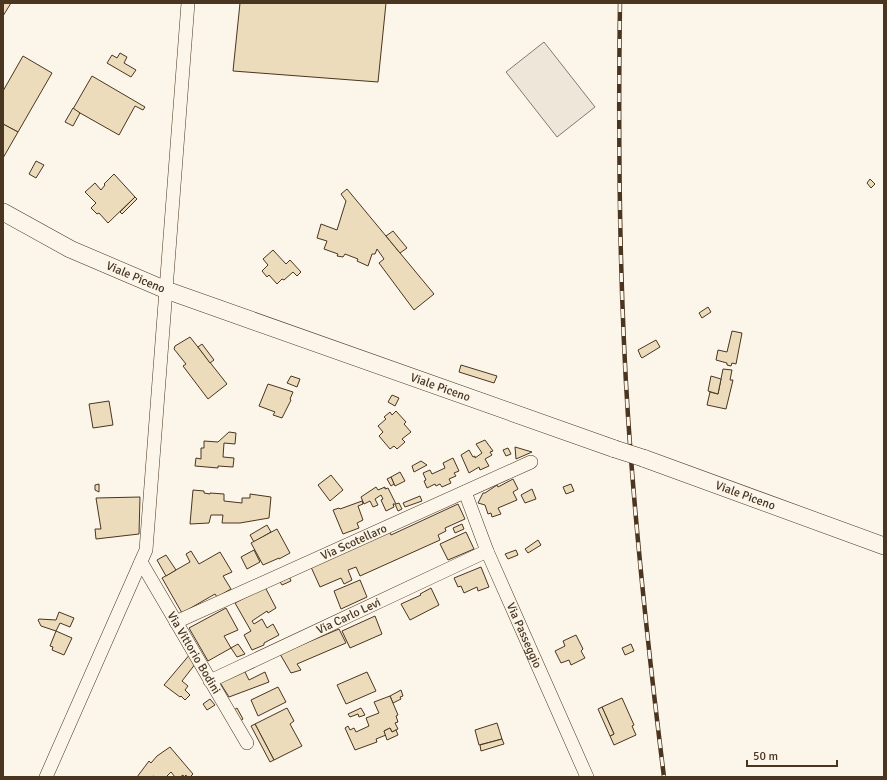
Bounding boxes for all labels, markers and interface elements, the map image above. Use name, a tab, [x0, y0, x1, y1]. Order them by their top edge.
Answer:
street label: Viale Piceno	[104, 258, 167, 297]
street label: Viale Piceno	[408, 370, 472, 405]
street label: Viale Piceno	[713, 478, 777, 514]
street label: Via Scotellaro	[319, 521, 389, 564]
street label: Via Carlo Levi	[314, 595, 383, 638]
street label: Via Passeggio	[503, 600, 545, 671]
street label: Via Vittorio Bodini	[164, 609, 224, 697]
scale bar	[747, 742, 837, 768]
text: 50 m	[753, 749, 778, 764]

